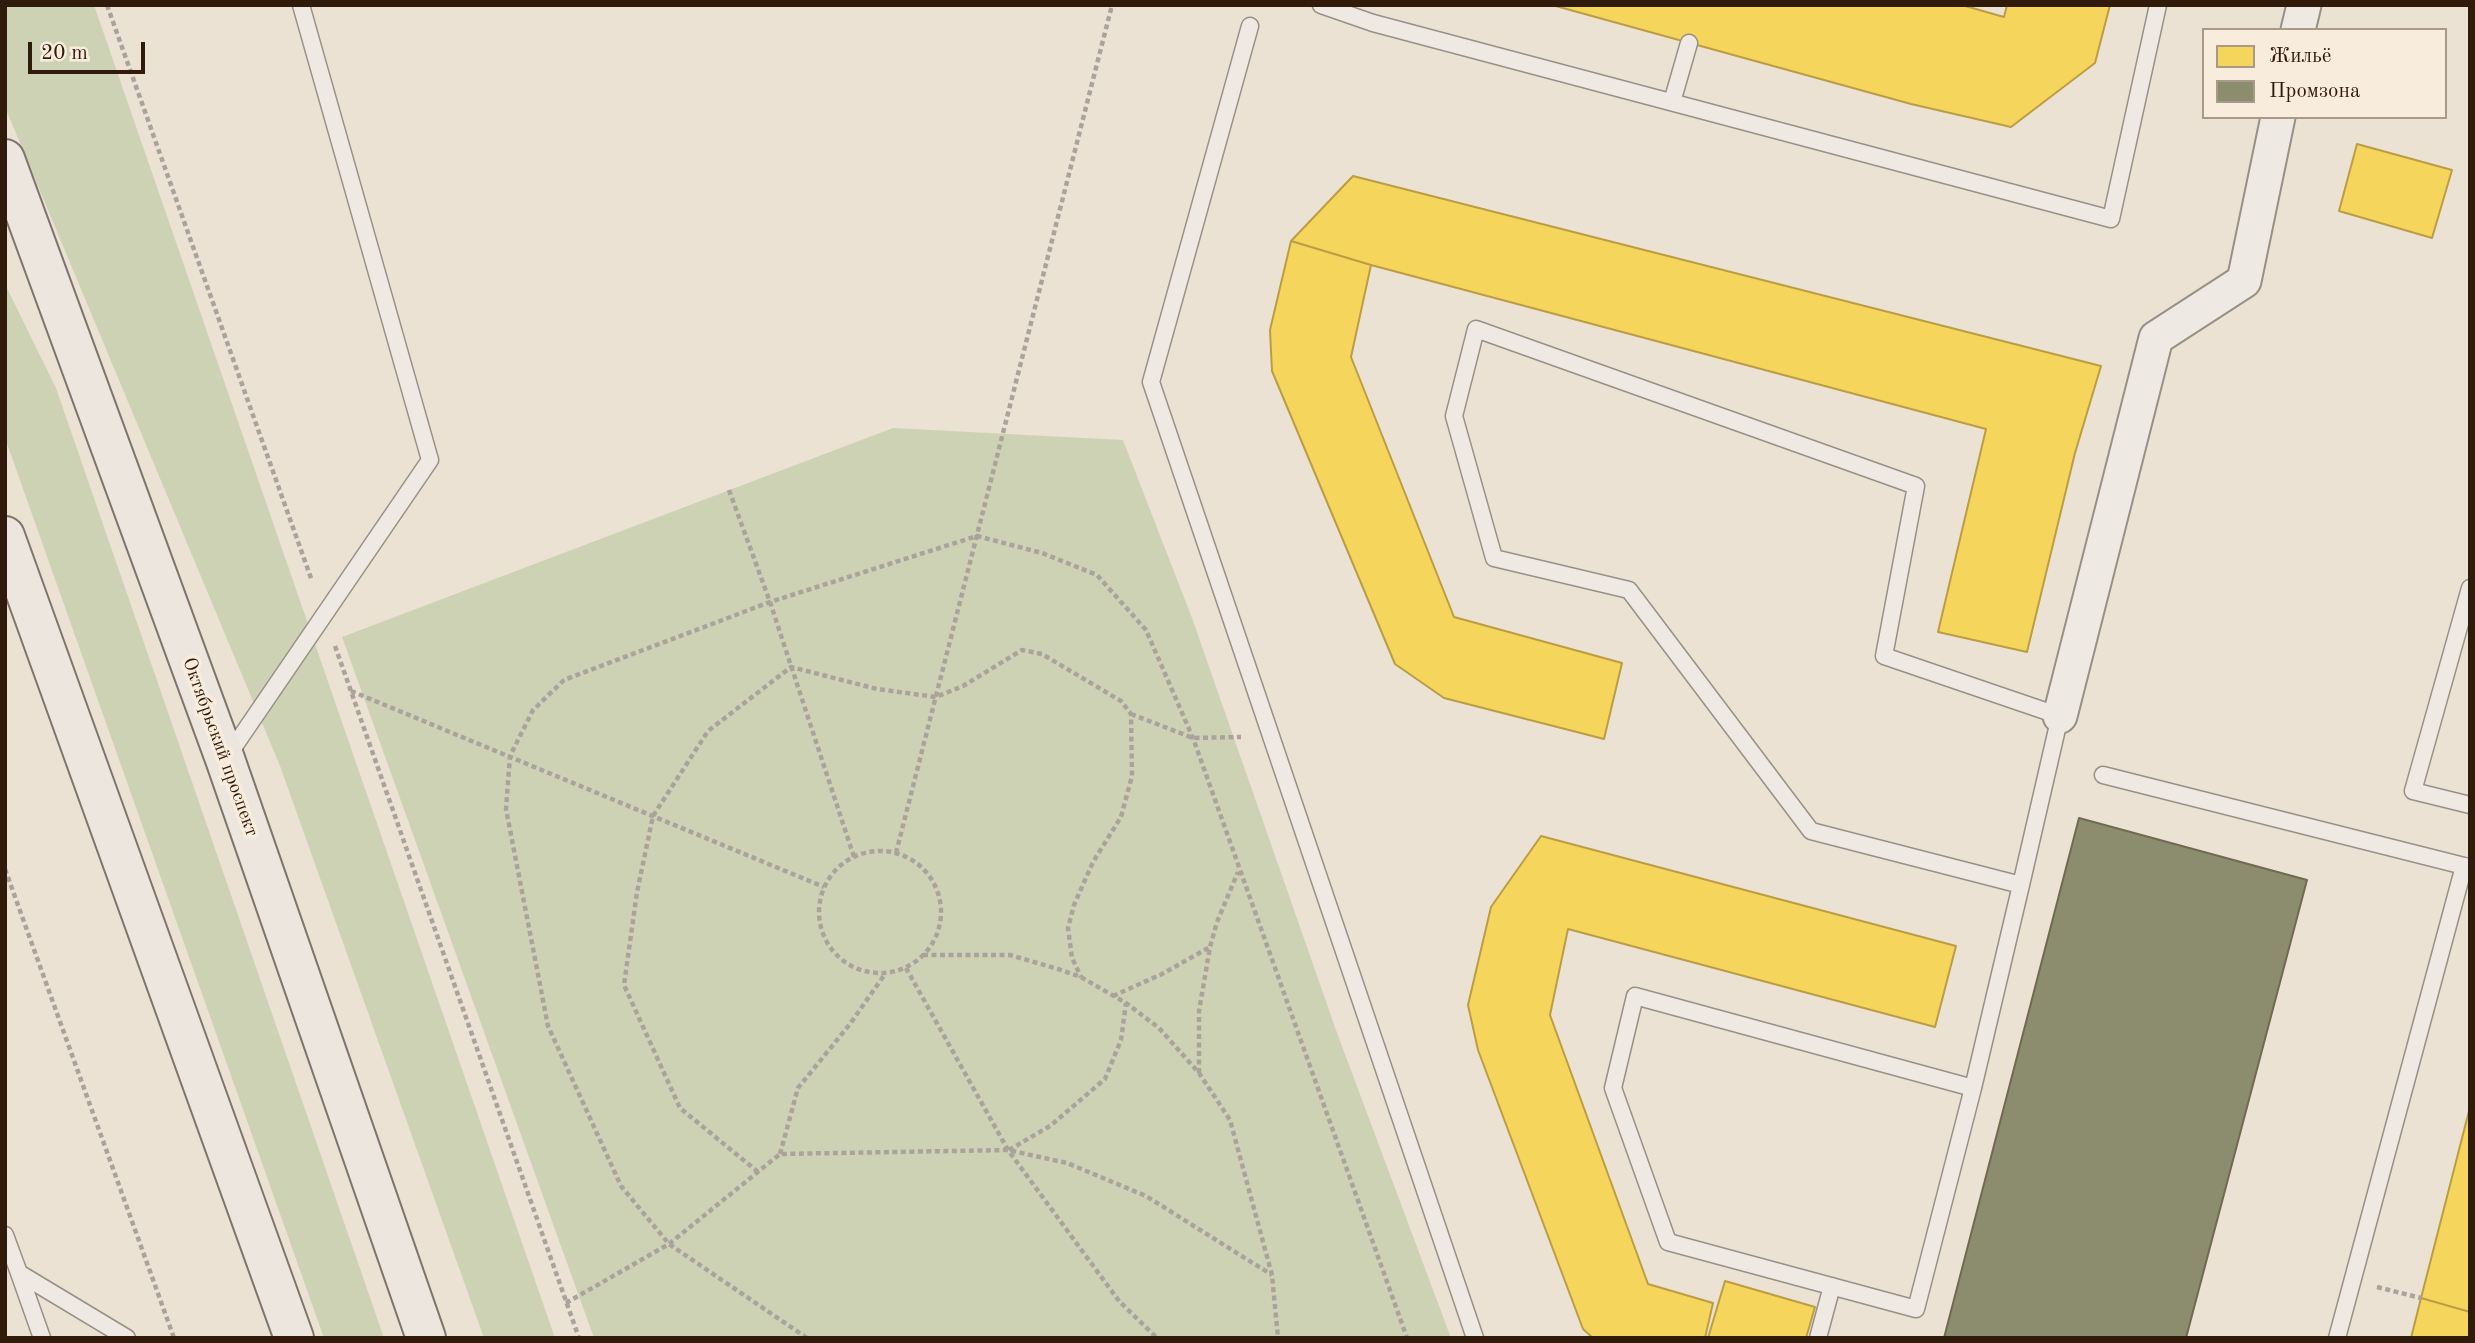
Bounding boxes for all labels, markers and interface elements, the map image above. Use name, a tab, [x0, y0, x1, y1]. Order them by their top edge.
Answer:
scale bar	[32, 28, 149, 72]
legend	[2202, 28, 2447, 119]
text: 20 m	[41, 43, 88, 64]
text: Жильё	[2269, 46, 2332, 67]
text: Промзона	[2269, 81, 2360, 102]
street label: Октябрьский проспект	[177, 654, 263, 840]

